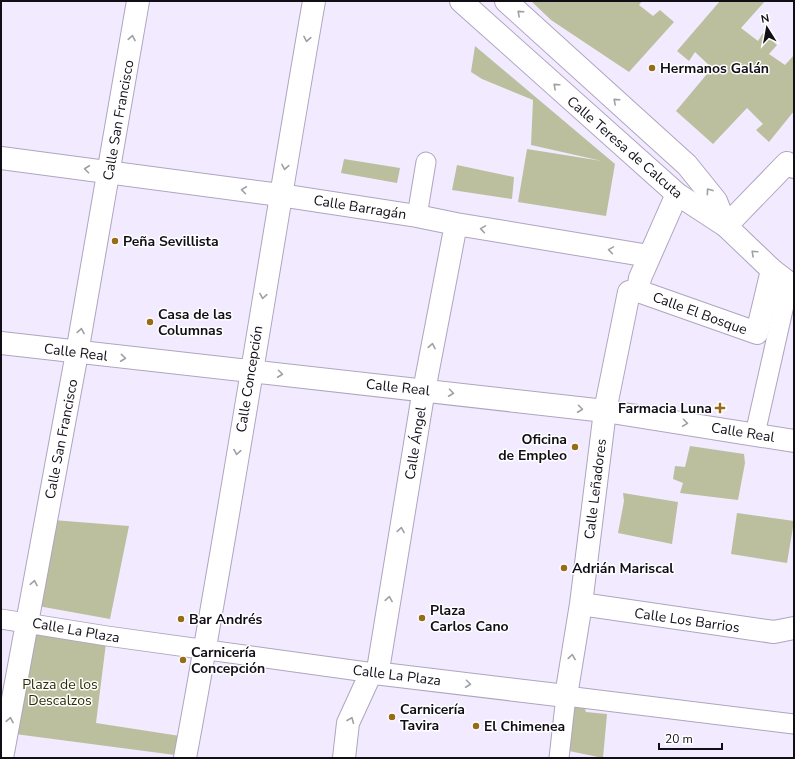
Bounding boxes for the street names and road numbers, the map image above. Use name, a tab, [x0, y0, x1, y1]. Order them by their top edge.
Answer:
street label: Calle San Francisco	[99, 58, 138, 182]
street label: Calle Teresa de Calcuta	[563, 92, 687, 203]
street label: Calle Barragán	[312, 191, 408, 224]
street label: Calle El Bosque	[650, 288, 750, 339]
street label: Calle Concepción	[232, 324, 267, 434]
street label: Calle Real	[43, 339, 110, 366]
street label: Calle Real	[365, 375, 432, 400]
street label: Calle San Francisco	[41, 377, 82, 501]
street label: Calle Ángel	[400, 404, 431, 481]
street label: Calle Real	[710, 418, 777, 447]
street label: Calle Leñadores	[580, 437, 611, 540]
street label: Calle Los Barrios	[633, 604, 741, 637]
street label: Calle La Plaza	[31, 613, 121, 648]
street label: Calle La Plaza	[352, 661, 442, 690]

